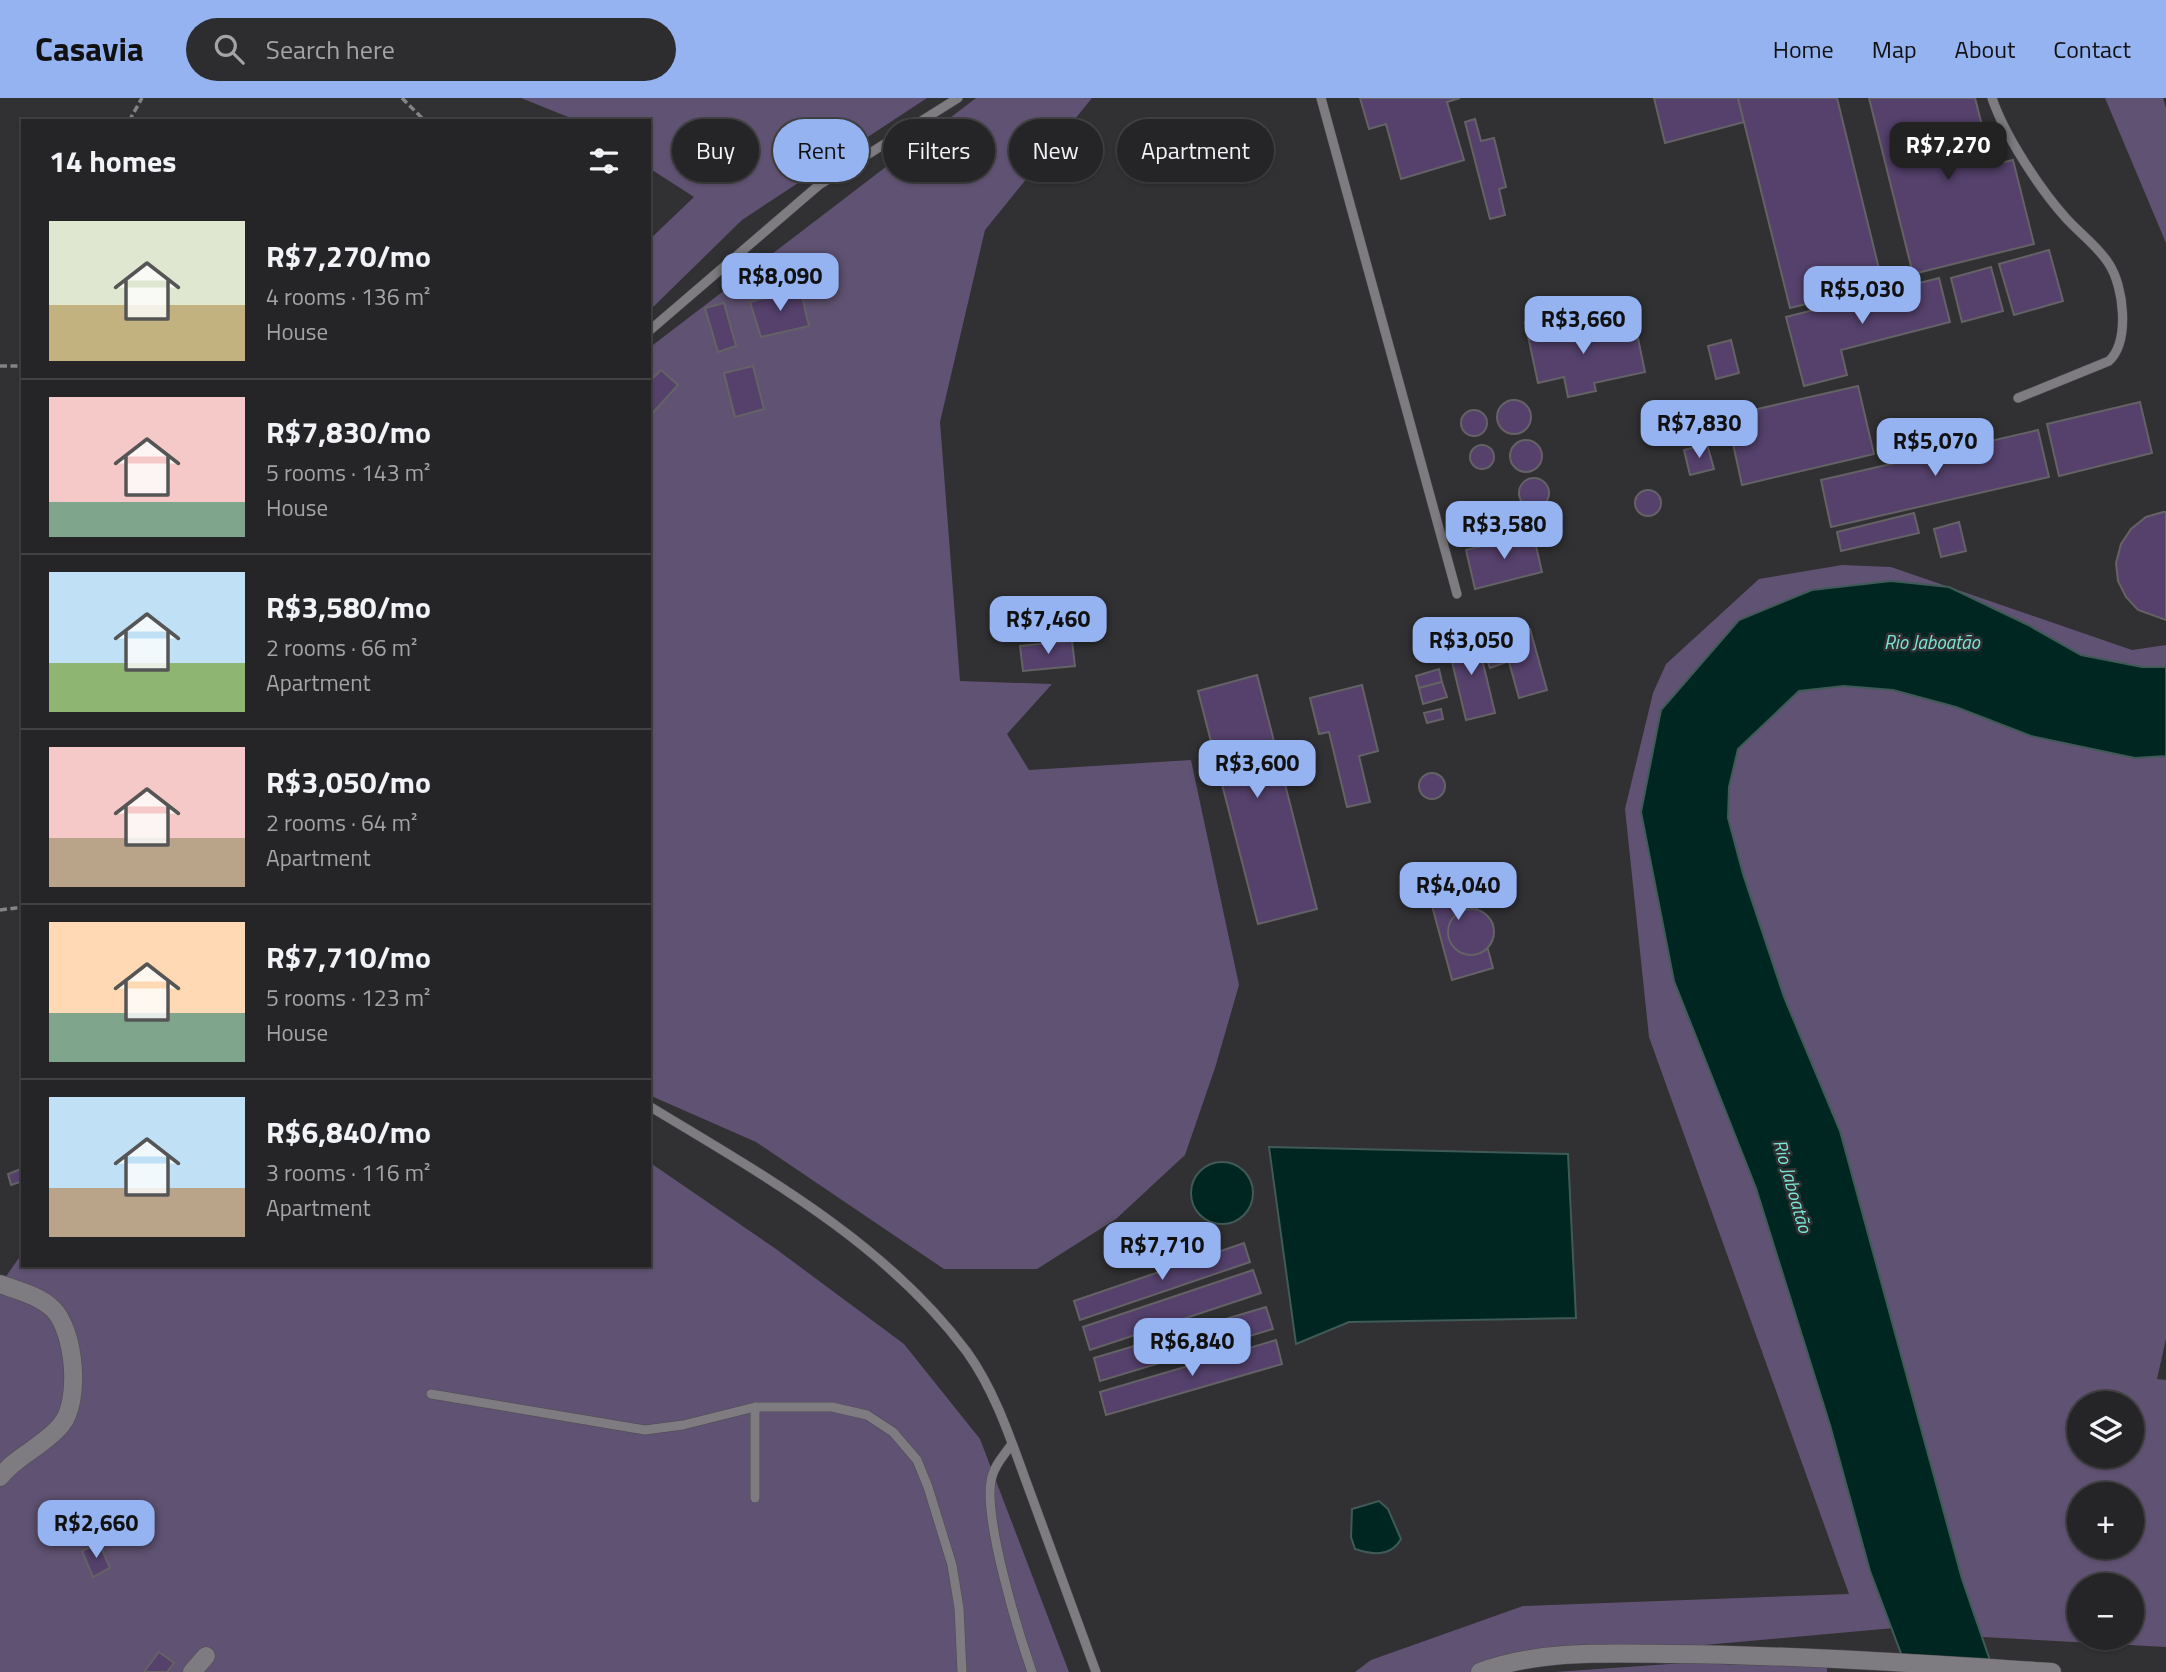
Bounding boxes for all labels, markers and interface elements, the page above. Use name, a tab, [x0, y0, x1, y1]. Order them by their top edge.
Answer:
search box	[186, 18, 676, 81]
text: Casavia	[35, 24, 144, 74]
icon: search	[210, 30, 248, 68]
text: Search here	[266, 30, 395, 69]
text: Home	[1773, 31, 1834, 67]
text: Map	[1872, 31, 1917, 67]
text: About	[1955, 31, 2015, 67]
text: Contact	[2053, 31, 2131, 67]
chip: Buy	[672, 119, 759, 182]
chip: Rent	[773, 119, 869, 182]
chip: Filters	[883, 119, 995, 182]
chip: New	[1009, 119, 1103, 182]
chip: Apartment	[1117, 119, 1274, 182]
pin: R$7,270	[1883, 122, 2013, 182]
text: R$7,270	[1906, 127, 1990, 162]
text: 14 homes	[49, 138, 176, 184]
icon: filters	[585, 142, 623, 180]
text: R$7,270/mo	[266, 233, 431, 279]
icon: home	[105, 249, 189, 333]
pin: R$8,090	[715, 254, 845, 313]
text: R$8,090	[738, 258, 822, 293]
pin: R$5,030	[1797, 266, 1927, 326]
text: R$5,030	[1820, 271, 1904, 306]
text: 4 rooms · 136 m²	[266, 279, 430, 314]
pin: R$3,660	[1518, 296, 1648, 356]
text: R$3,660	[1541, 301, 1625, 336]
text: House	[266, 314, 328, 349]
pin: R$7,830	[1634, 400, 1764, 460]
text: R$7,830	[1657, 405, 1741, 440]
text: R$7,830/mo	[266, 409, 431, 455]
pin: R$5,070	[1870, 418, 2000, 478]
text: R$5,070	[1893, 423, 1977, 458]
icon: home	[105, 425, 189, 509]
text: 5 rooms · 143 m²	[266, 455, 430, 490]
text: House	[266, 490, 328, 525]
pin: R$3,580	[1439, 502, 1569, 561]
text: R$3,580	[1462, 506, 1546, 541]
text: R$3,580/mo	[266, 584, 431, 630]
pin: R$7,460	[983, 596, 1113, 656]
icon: home	[105, 600, 189, 684]
text: R$7,460	[1006, 601, 1090, 636]
pin: R$3,050	[1406, 618, 1536, 677]
text: R$3,050	[1429, 622, 1513, 657]
water label: Rio Jaboatão	[1884, 627, 1981, 656]
text: 2 rooms · 66 m²	[266, 630, 417, 665]
text: Apartment	[266, 665, 371, 700]
pin: R$3,600	[1192, 740, 1322, 800]
text: R$3,600	[1215, 745, 1299, 780]
text: R$3,050/mo	[266, 759, 431, 805]
icon: home	[105, 775, 189, 859]
text: 2 rooms · 64 m²	[266, 805, 417, 840]
text: Apartment	[266, 840, 371, 875]
pin: R$4,040	[1393, 862, 1523, 922]
text: R$4,040	[1416, 867, 1500, 902]
text: R$7,710/mo	[266, 934, 431, 980]
icon: home	[105, 950, 189, 1034]
text: 5 rooms · 123 m²	[266, 980, 430, 1015]
text: House	[266, 1015, 328, 1050]
text: R$6,840/mo	[266, 1109, 431, 1155]
icon: home	[105, 1125, 189, 1209]
water label: Rio Jaboatão	[1766, 1136, 1821, 1237]
text: 3 rooms · 116 m²	[266, 1155, 430, 1190]
text: Apartment	[266, 1190, 371, 1225]
pin: R$7,710	[1097, 1222, 1227, 1282]
text: R$7,710	[1120, 1227, 1204, 1262]
pin: R$6,840	[1127, 1318, 1257, 1378]
text: R$6,840	[1150, 1323, 1234, 1358]
map controls	[2067, 1391, 2144, 1650]
button: layers	[2067, 1391, 2144, 1468]
button: +	[2067, 1482, 2144, 1559]
pin: R$2,660	[31, 1500, 161, 1560]
text: R$2,660	[54, 1505, 138, 1540]
button: −	[2067, 1573, 2144, 1650]

